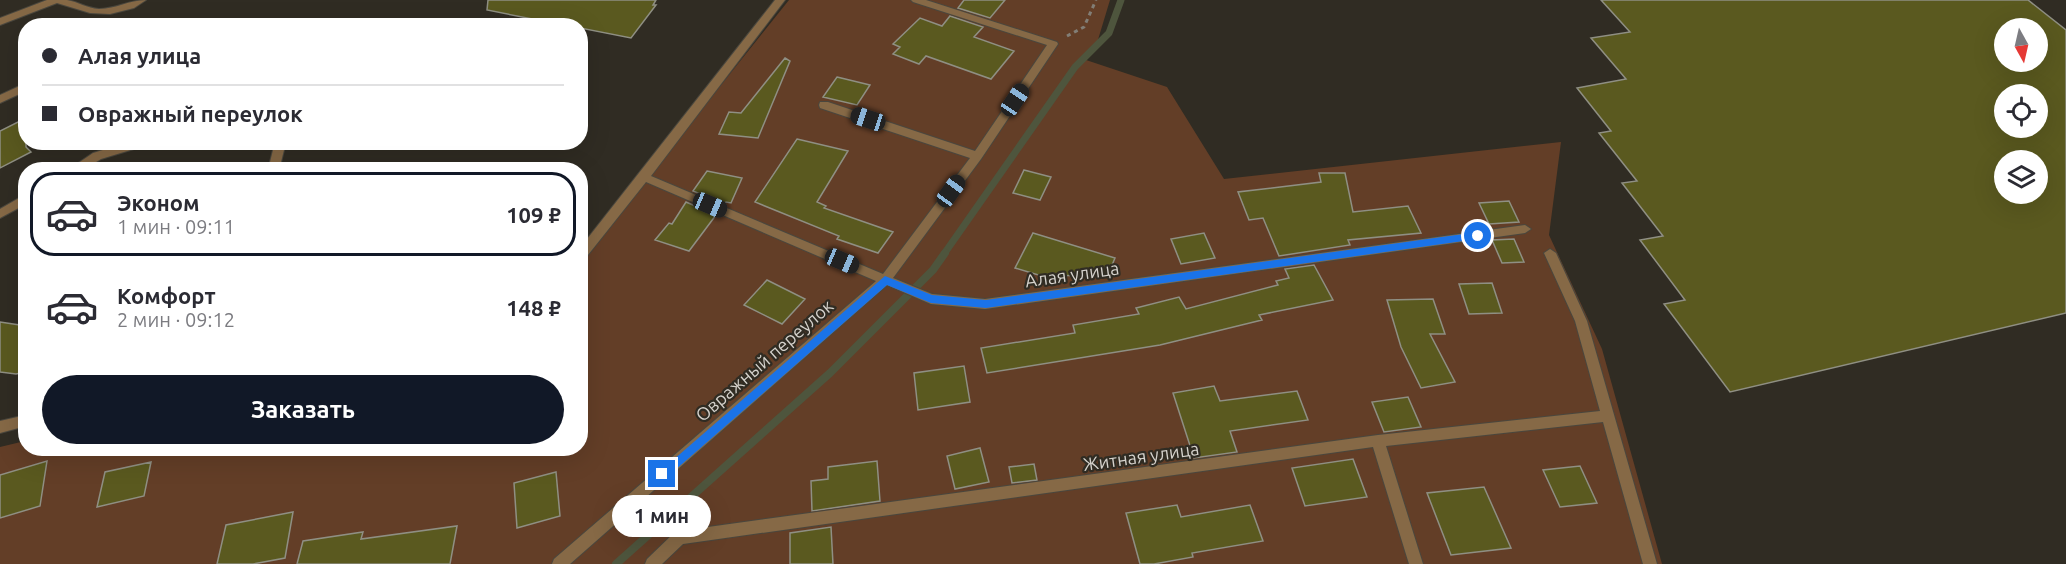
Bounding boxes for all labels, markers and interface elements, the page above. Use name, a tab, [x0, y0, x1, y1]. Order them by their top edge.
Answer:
north arrow	[1994, 18, 2048, 72]
map controls	[1994, 18, 2048, 204]
text: Алая улица	[78, 43, 201, 68]
car	[997, 80, 1033, 120]
button: locate	[1994, 84, 2048, 138]
text: Овражный переулок	[78, 101, 303, 126]
car	[848, 105, 888, 133]
button: layers	[1994, 150, 2048, 204]
car	[933, 171, 969, 211]
icon: car	[45, 187, 99, 241]
text: Эконом	[117, 190, 199, 215]
car	[690, 190, 730, 220]
text: 109 ₽	[506, 202, 561, 227]
text: 1 мин · 09:11	[117, 215, 235, 238]
route start	[1464, 222, 1491, 249]
car	[822, 246, 862, 276]
street label: Алая улица	[1024, 257, 1120, 291]
icon: car	[45, 280, 99, 334]
text: Комфорт	[117, 283, 216, 308]
text: 148 ₽	[506, 295, 561, 320]
street label: Овражный переулок	[691, 295, 837, 425]
text: 2 мин · 09:12	[117, 308, 235, 331]
button: Заказать	[42, 375, 564, 444]
street label: Житная улица	[1082, 438, 1200, 474]
route end	[648, 460, 675, 487]
callout: 1 мин	[612, 495, 712, 537]
text: 1 мин	[634, 504, 689, 527]

